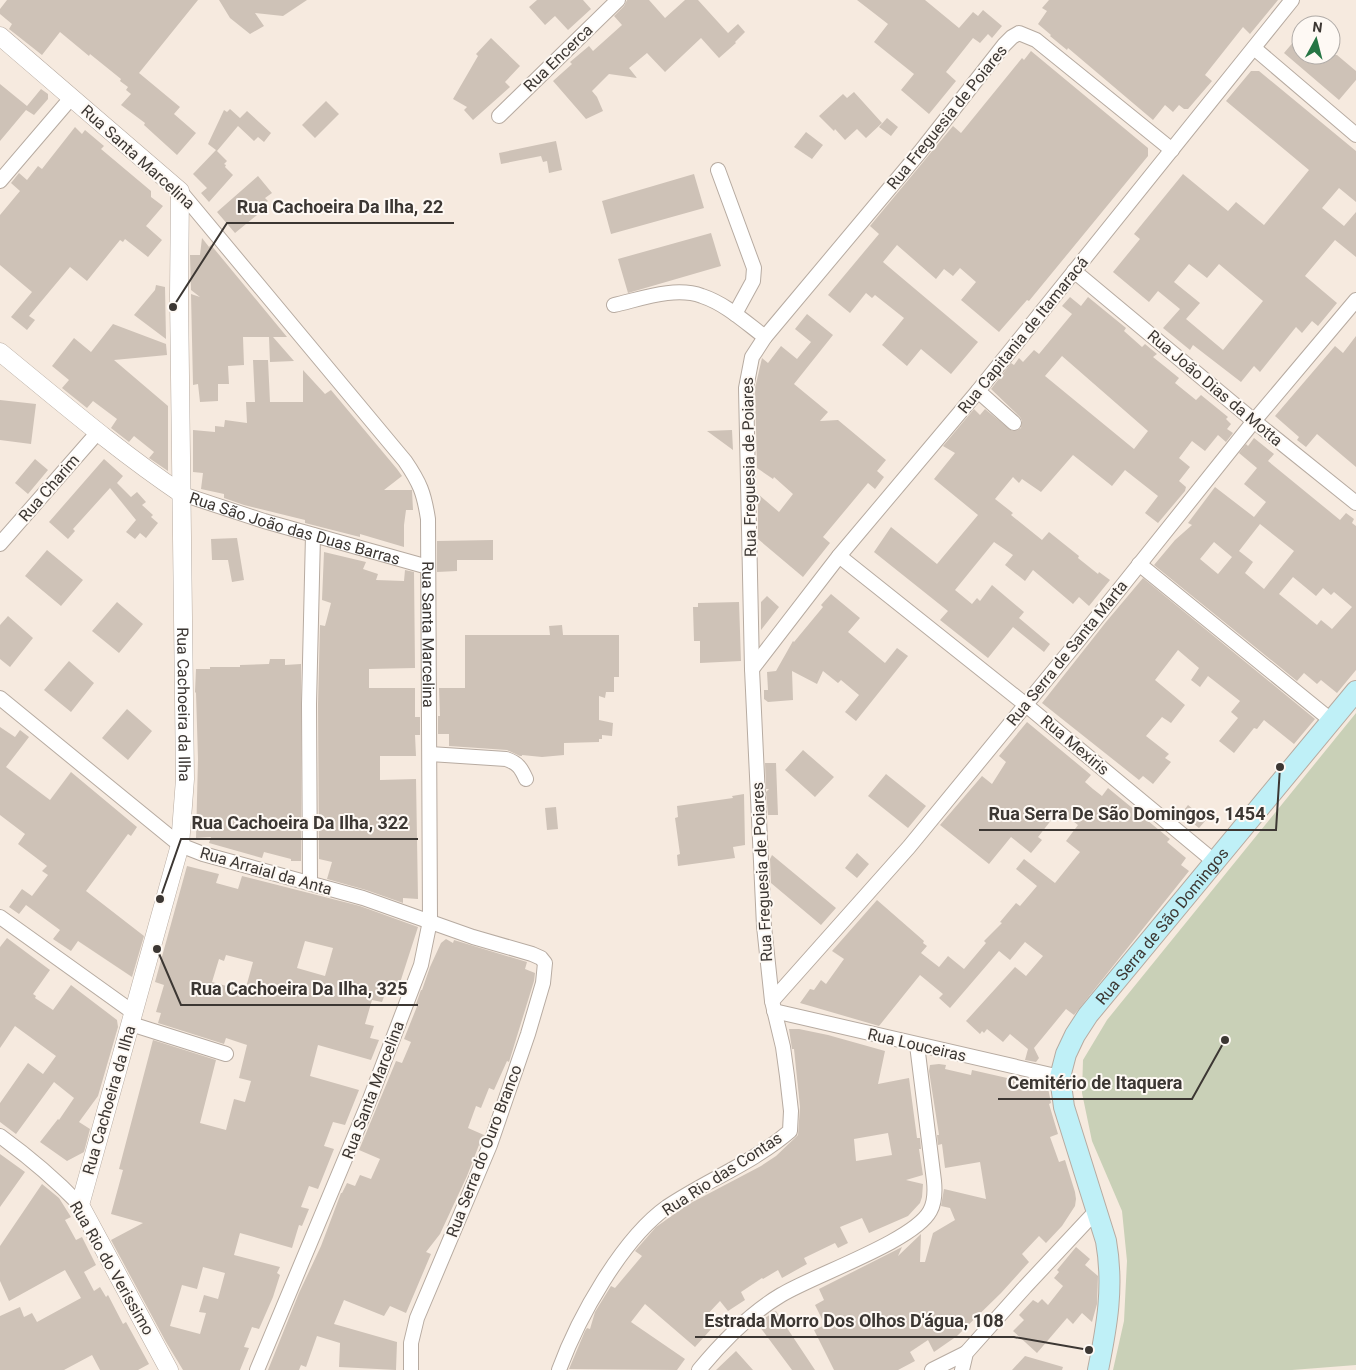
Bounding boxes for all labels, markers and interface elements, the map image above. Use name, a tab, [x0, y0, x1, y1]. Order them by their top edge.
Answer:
north arrow	[1291, 15, 1341, 65]
text: N	[1312, 19, 1323, 36]
street label: Rua Encerca	[520, 20, 596, 96]
street label: Rua Freguesia de Poiares	[883, 41, 1011, 193]
street label: Rua Santa Marcelina	[77, 101, 199, 213]
callout: Rua Cachoeira Da Ilha, 22	[227, 190, 454, 223]
text: Rua Cachoeira Da Ilha, 22	[237, 196, 443, 217]
street label: Rua Capitania de Itamaracá	[954, 253, 1092, 417]
street label: Rua João Dias da Motta	[1144, 326, 1286, 450]
street label: Rua Freguesia de Poiares	[738, 377, 760, 557]
street label: Rua Charim	[15, 451, 83, 525]
street label: Rua São João das Duas Barras	[187, 488, 402, 568]
street label: Rua Santa Marcelina	[419, 561, 438, 708]
street label: Rua Serra de Santa Marta	[1003, 577, 1131, 729]
street label: Rua Cachoeira da Ilha	[174, 627, 195, 782]
street label: Rua Mexiris	[1037, 711, 1113, 779]
street label: Rua Freguesia de Poiares	[748, 782, 776, 962]
callout: Rua Serra De São Domingos, 1454	[979, 797, 1276, 830]
text: Rua Serra De São Domingos, 1454	[989, 803, 1265, 824]
callout: Rua Cachoeira Da Ilha, 322	[181, 806, 418, 839]
text: Rua Cachoeira Da Ilha, 322	[191, 812, 409, 833]
street label: Rua Arraial da Anta	[198, 843, 334, 899]
street label: Rua Serra de São Domingos	[1091, 844, 1232, 1008]
callout: Rua Cachoeira Da Ilha, 325	[181, 972, 418, 1005]
text: Rua Cachoeira Da Ilha, 325	[190, 978, 408, 999]
street label: Rua Santa Marcelina	[338, 1018, 408, 1162]
street label: Rua Cachoeira da Ilha	[79, 1023, 139, 1177]
street label: Rua Louceiras	[866, 1024, 968, 1066]
street label: Rua Serra do Ouro Branco	[442, 1062, 526, 1240]
callout: Cemitério de Itaquera	[998, 1066, 1192, 1099]
text: Cemitério de Itaquera	[1008, 1072, 1183, 1093]
street label: Rua Rio das Contas	[659, 1128, 785, 1220]
street label: Rua Rio do Verissimo	[66, 1198, 158, 1338]
callout: Estrada Morro Dos Olhos D'água, 108	[695, 1304, 1014, 1337]
text: Estrada Morro Dos Olhos D'água, 108	[704, 1310, 1004, 1331]

